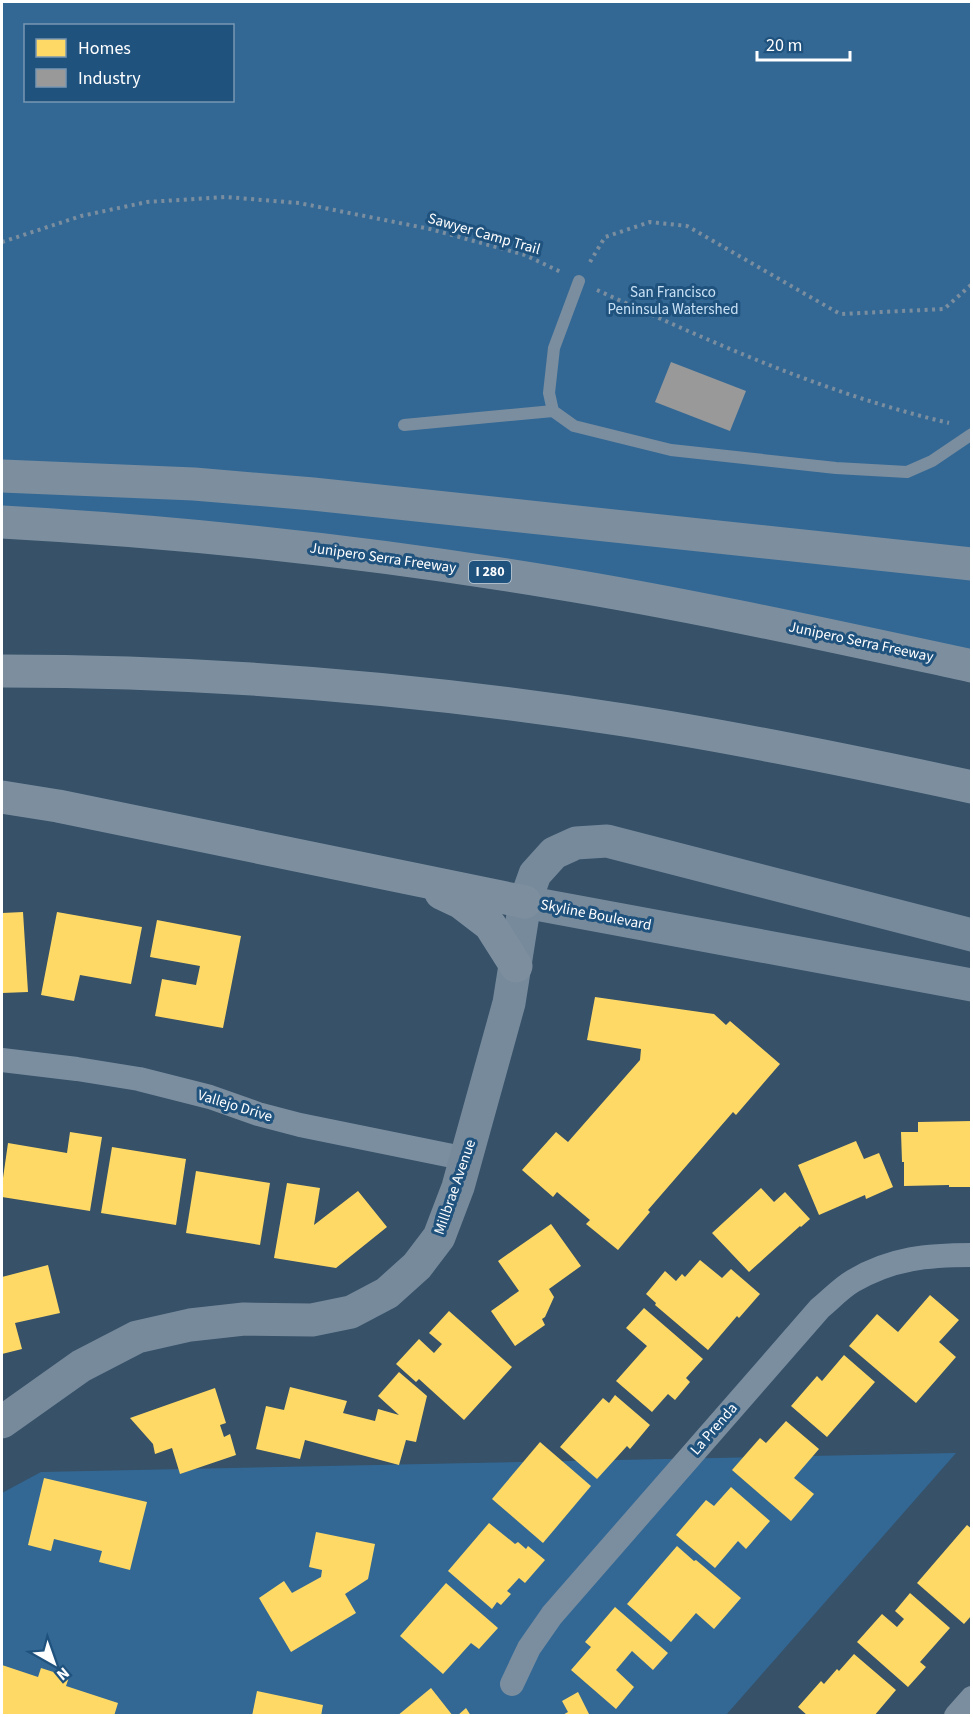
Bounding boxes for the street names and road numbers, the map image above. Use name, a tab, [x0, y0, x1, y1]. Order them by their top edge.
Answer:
street label: Sawyer Camp Trail	[425, 208, 543, 260]
street label: Junipero Serra Freeway	[308, 537, 458, 579]
road number: I 280	[469, 561, 511, 583]
street label: Junipero Serra Freeway	[787, 616, 935, 668]
street label: Skyline Boulevard	[539, 894, 653, 936]
street label: Vallejo Drive	[195, 1085, 275, 1127]
street label: Millbrae Avenue	[429, 1136, 481, 1238]
street label: La Prenda	[685, 1398, 743, 1460]

